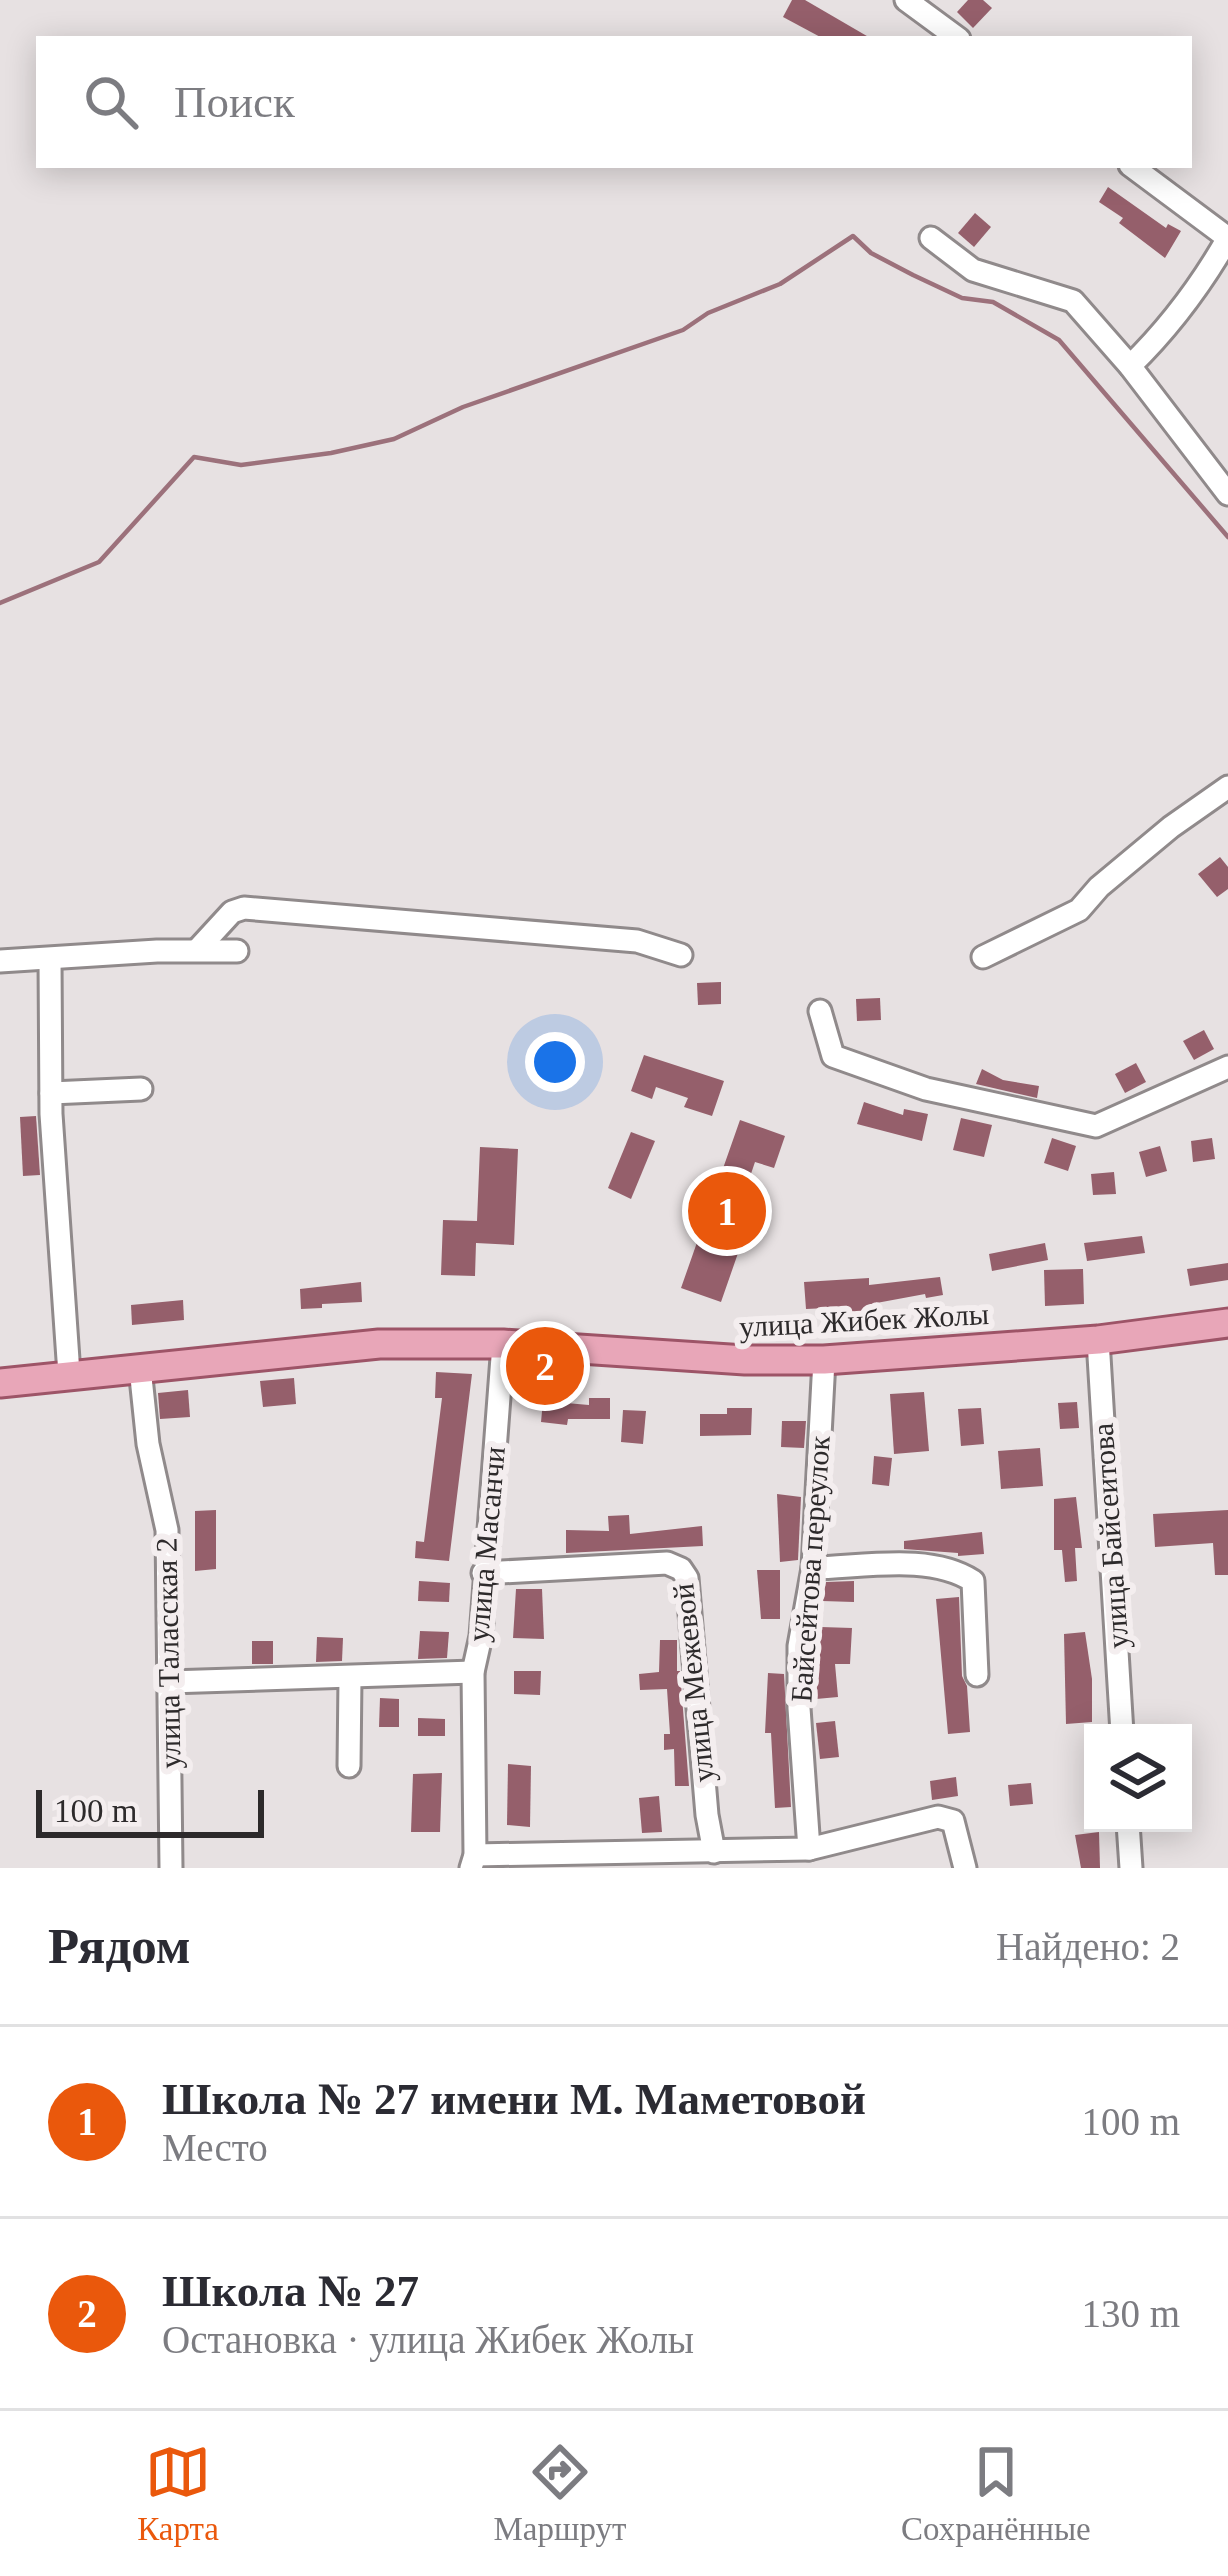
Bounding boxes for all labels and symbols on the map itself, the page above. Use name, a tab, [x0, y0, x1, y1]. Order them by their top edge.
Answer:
your location	[525, 1032, 585, 1092]
pin: 1	[688, 1166, 766, 1256]
street label: улица Жибек Жолы	[738, 1297, 990, 1343]
pin: 2	[506, 1321, 584, 1411]
street label: улица Байсеитова	[1086, 1422, 1134, 1650]
street label: Байсейтова переулок	[784, 1434, 836, 1703]
street label: улица Масанчи	[461, 1445, 511, 1643]
street label: улица Таласская 2	[149, 1537, 187, 1769]
street label: улица Межевой	[666, 1582, 720, 1784]
scale bar	[36, 1784, 264, 1837]

